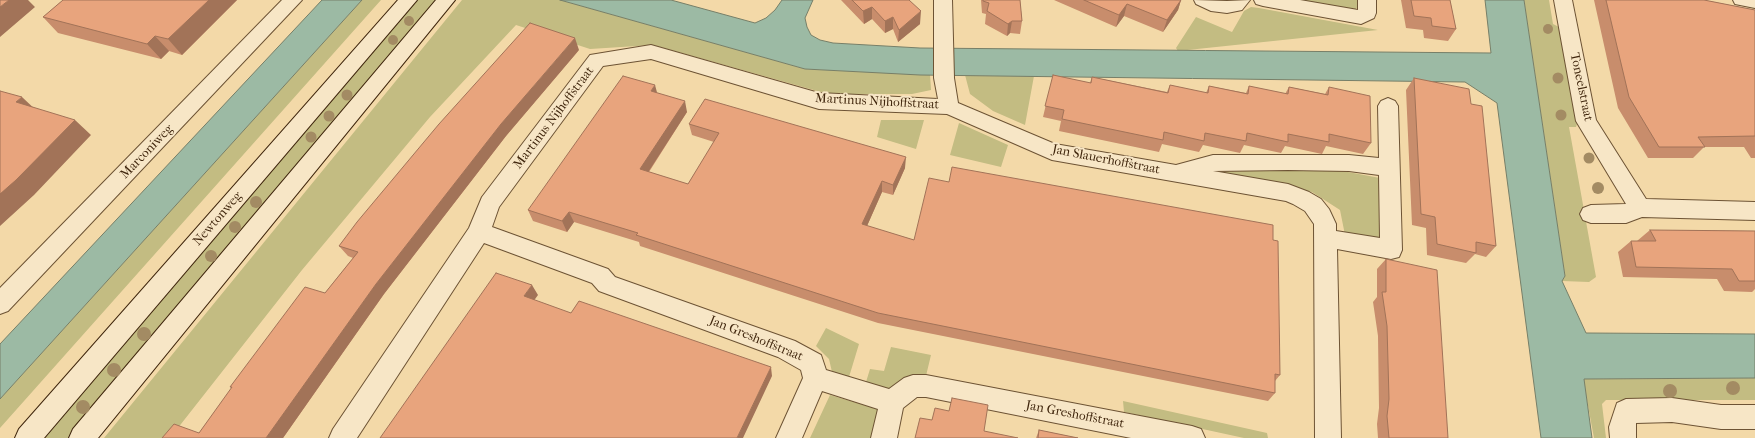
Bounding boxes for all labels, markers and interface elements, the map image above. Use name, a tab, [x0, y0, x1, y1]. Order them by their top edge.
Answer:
street label: Toneelstraat	[1566, 51, 1596, 123]
street label: Martinus Nijhoffstraat	[510, 64, 598, 172]
street label: Martinus Nijhoffstraat	[815, 91, 939, 113]
street label: Marconiweg	[117, 122, 177, 182]
street label: Jan Slauerhoffstraat	[1051, 142, 1161, 178]
street label: Newtonweg	[190, 189, 246, 249]
street label: Jan Greshoffstraat	[707, 313, 805, 365]
street label: Jan Greshoffstraat	[1024, 398, 1126, 432]

